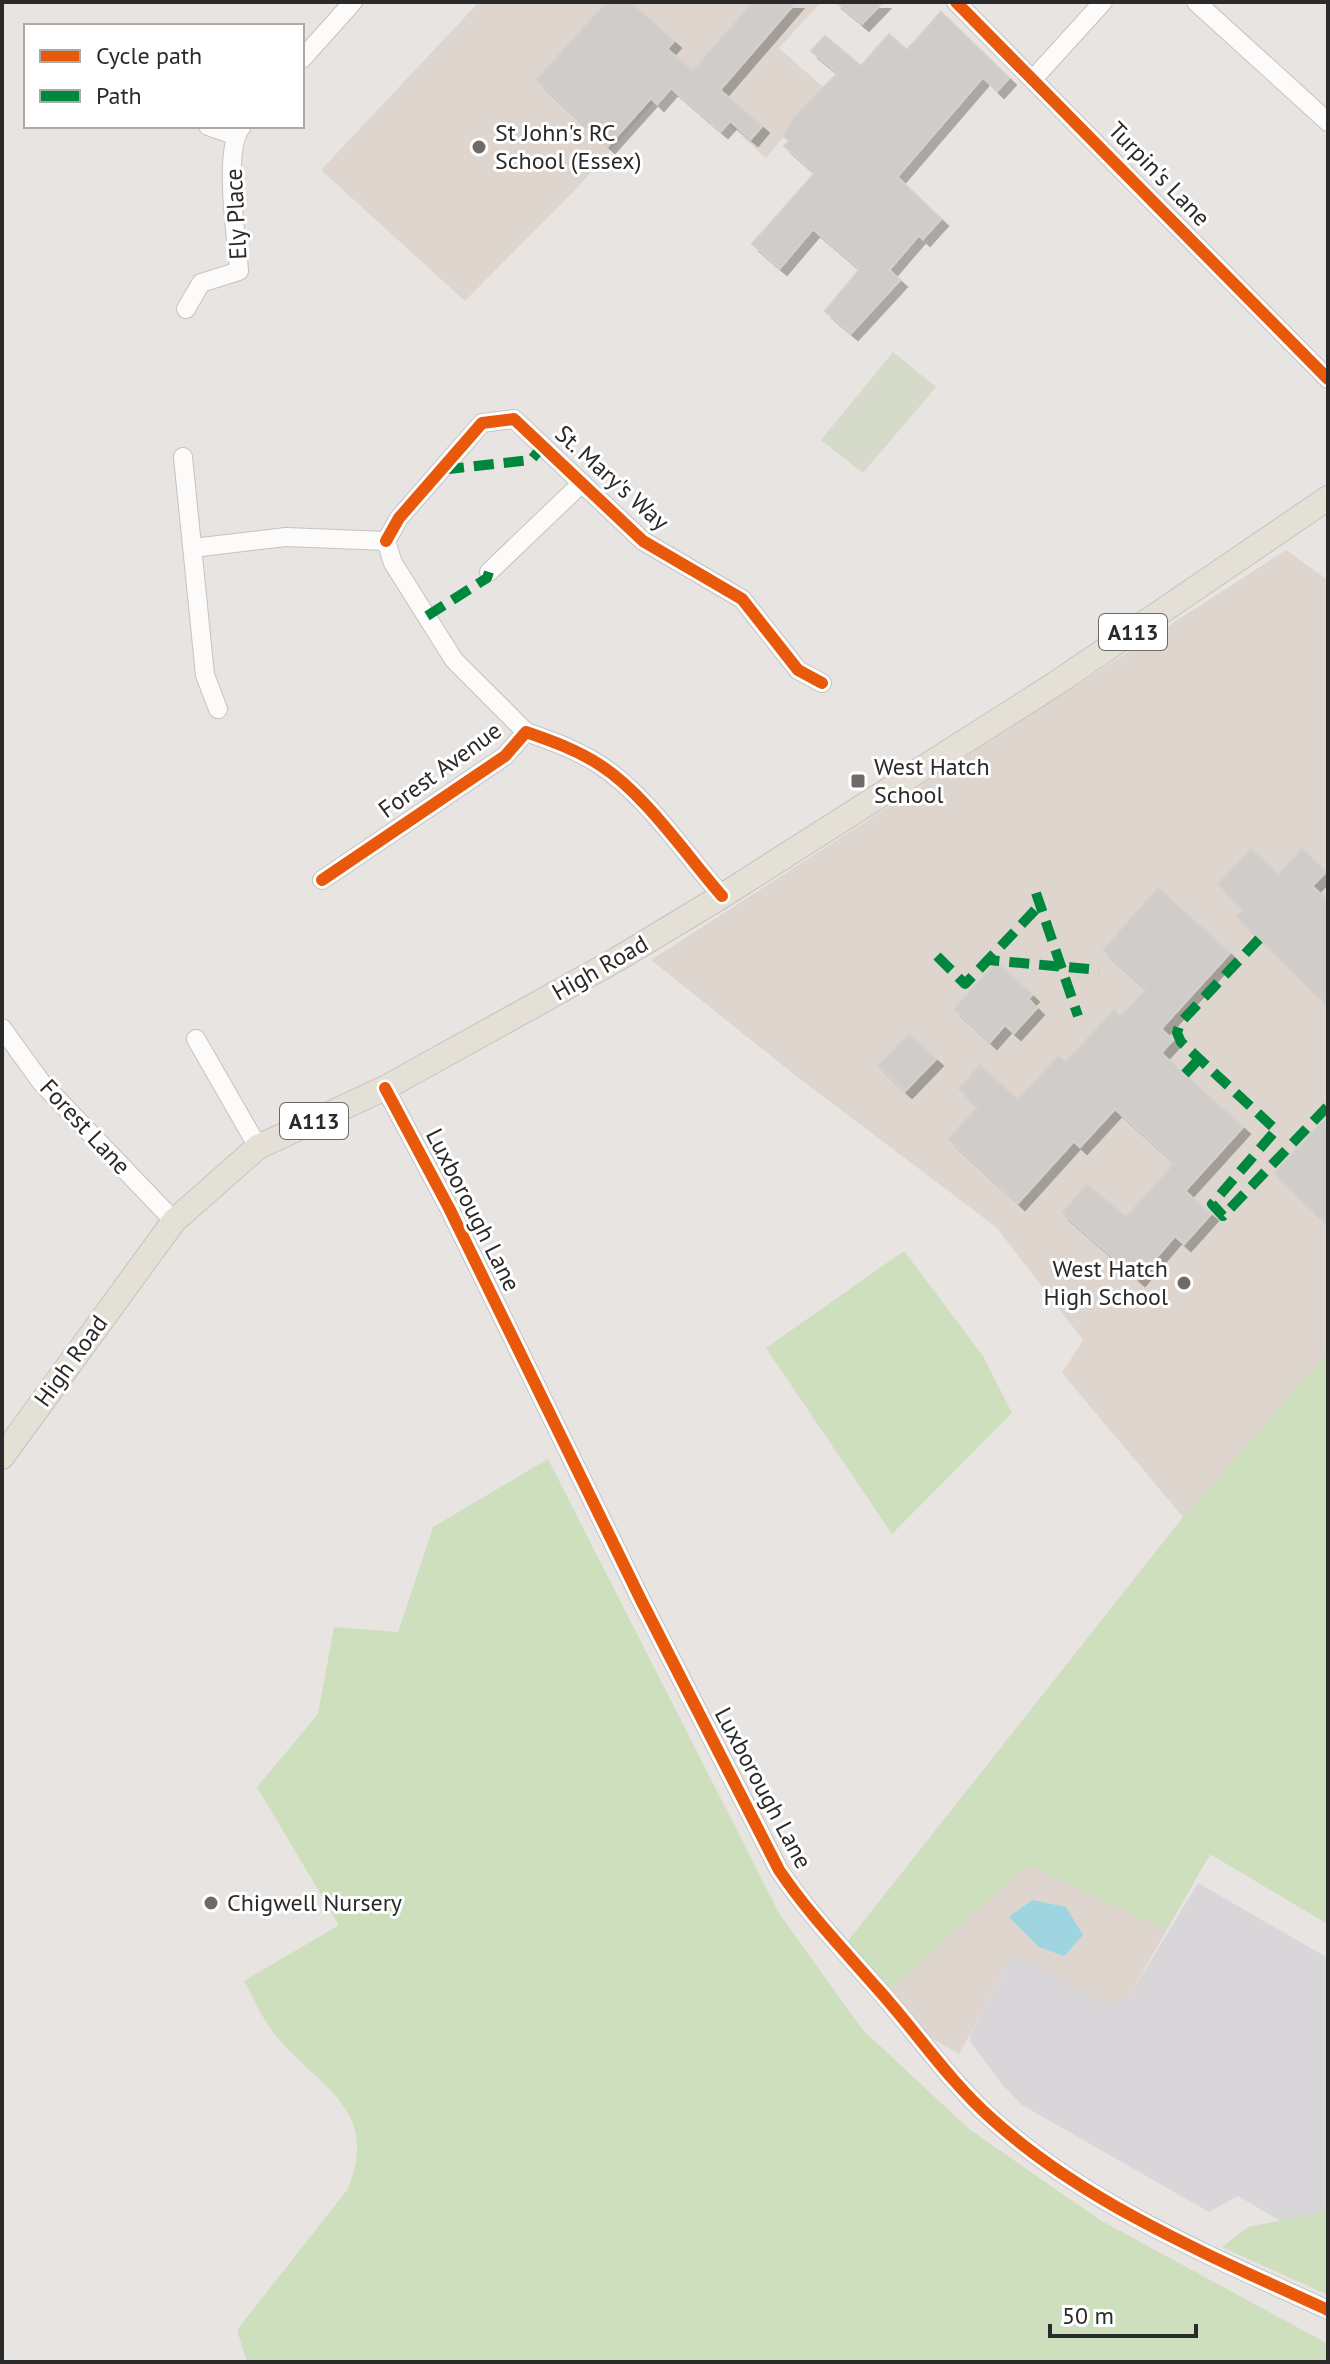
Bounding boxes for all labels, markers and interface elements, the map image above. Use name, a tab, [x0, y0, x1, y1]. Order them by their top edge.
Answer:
legend	[24, 24, 304, 128]
text: Cycle path	[96, 40, 202, 71]
text: Path	[96, 80, 142, 111]
street label: Turpin's Lane	[1102, 115, 1217, 233]
place label: St John's RC School (Essex)	[495, 117, 641, 176]
marker: St John's RC School (Essex)	[470, 138, 488, 156]
street label: Ely Place	[218, 168, 253, 260]
street label: St. Mary's Way	[549, 418, 676, 537]
road number: A113	[1099, 614, 1167, 650]
street label: Forest Avenue	[372, 715, 507, 825]
place label: West Hatch School	[874, 751, 990, 810]
marker: West Hatch School	[849, 772, 867, 790]
street label: High Road	[546, 928, 653, 1007]
street label: Forest Lane	[33, 1072, 137, 1181]
road number: A113	[280, 1103, 348, 1139]
street label: Luxborough Lane	[419, 1123, 528, 1296]
place label: West Hatch High School	[1044, 1253, 1168, 1312]
marker: West Hatch High School	[1175, 1274, 1193, 1292]
street label: High Road	[27, 1309, 114, 1413]
street label: Luxborough Lane	[708, 1702, 819, 1874]
place label: Chigwell Nursery	[227, 1887, 402, 1918]
marker: Chigwell Nursery	[202, 1894, 220, 1912]
scale bar	[1050, 2288, 1196, 2338]
text: 50 m	[1062, 2300, 1114, 2331]

